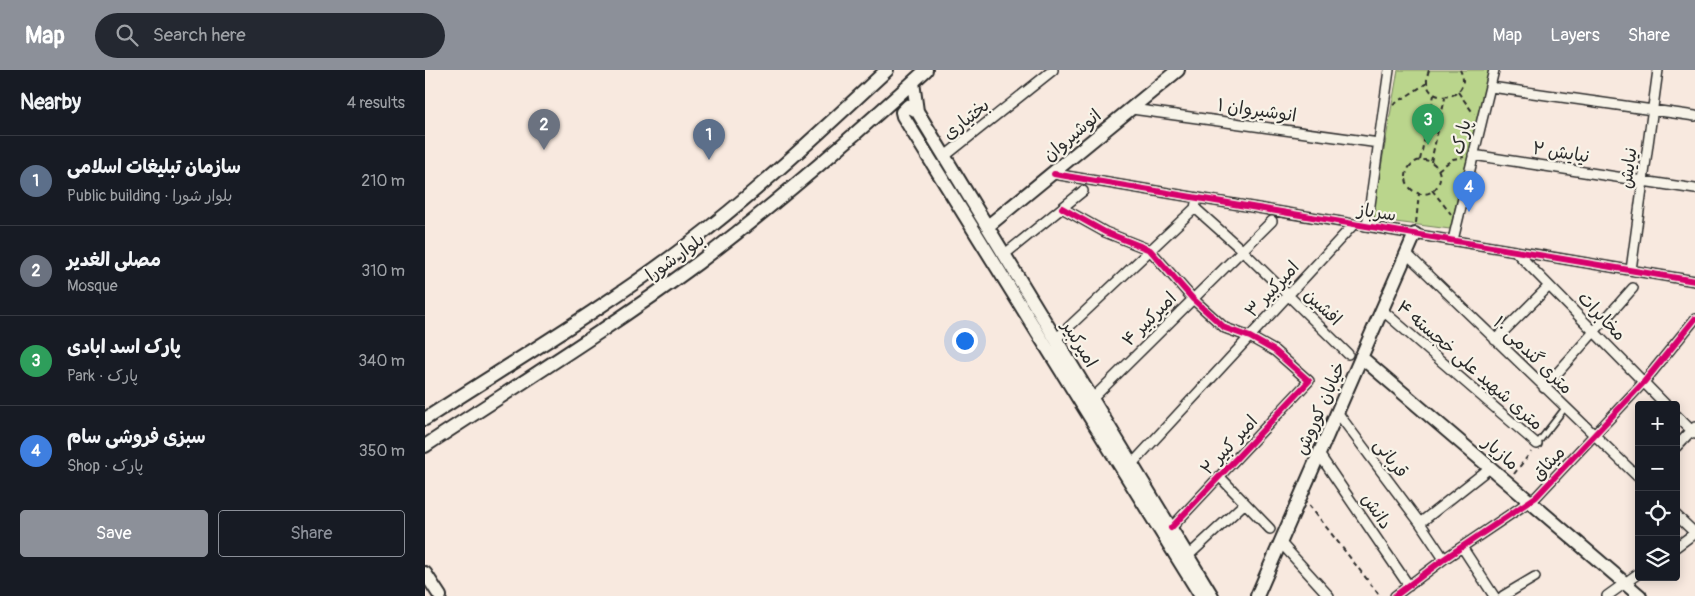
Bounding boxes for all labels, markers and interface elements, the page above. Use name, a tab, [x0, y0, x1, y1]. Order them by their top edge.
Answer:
search box	[95, 13, 445, 58]
text: Map	[25, 21, 65, 50]
icon: search	[113, 21, 141, 49]
text: Search here	[153, 23, 246, 47]
text: Map	[1493, 24, 1522, 47]
text: Layers	[1550, 24, 1600, 47]
text: Share	[1628, 24, 1670, 47]
text: Nearby	[20, 89, 81, 116]
text: 4 results	[347, 93, 405, 113]
street label: بختیاری	[938, 94, 994, 145]
street label: انوشیروان ۱	[1216, 94, 1298, 127]
street label: انوشیروان	[1038, 104, 1106, 166]
pin: 3	[1412, 104, 1444, 145]
pin: 2	[528, 109, 560, 150]
street label: پارک	[1446, 117, 1477, 157]
pin: 1	[693, 119, 725, 160]
street label: نیایش ۲	[1531, 137, 1591, 168]
street label: نیایش	[1614, 146, 1643, 190]
text: سازمان تبلیغات اسلامی	[67, 155, 241, 179]
text: 1	[33, 171, 39, 191]
text: 210 m	[361, 171, 405, 191]
pin: 4	[1453, 171, 1485, 212]
text: Public building · بلوار شورا	[67, 186, 232, 206]
street label: سرباز	[1354, 198, 1398, 227]
street label: بلوار شورا	[641, 228, 709, 287]
text: مصلی الغدیر	[67, 248, 161, 272]
street label: امیرکبیر ۳	[1240, 256, 1304, 322]
text: 2	[32, 261, 40, 281]
text: 310 m	[361, 261, 405, 281]
text: Mosque	[67, 276, 118, 296]
street label: افشین	[1299, 284, 1347, 331]
street label: امیرکبیر ۴	[1117, 287, 1182, 352]
street label: مخابرات	[1572, 287, 1631, 346]
street label: ۴ متری شهید علی خجسته	[1392, 295, 1548, 435]
street label: ۱۰ متری گندمی	[1488, 311, 1578, 399]
street label: امیرکبیر	[1056, 315, 1102, 372]
your location	[952, 328, 978, 354]
text: پارک اسد ابادی	[67, 335, 181, 359]
text: 3	[32, 351, 40, 371]
text: 340 m	[358, 351, 405, 371]
street label: خیابان کوروش	[1290, 358, 1351, 458]
text: Park · پارک	[67, 366, 138, 386]
map controls	[1635, 401, 1680, 581]
button: +	[1635, 401, 1680, 446]
street label: امیر کبیر ۲	[1196, 410, 1263, 480]
text: سبزی فروشی سام	[67, 425, 206, 449]
street label: مازیار	[1476, 430, 1524, 475]
street label: قربانی	[1368, 434, 1413, 482]
text: 4	[31, 441, 41, 461]
text: 350 m	[359, 441, 405, 461]
street label: میثاق	[1527, 441, 1570, 486]
button: −	[1635, 446, 1680, 491]
text: Shop · پارک	[67, 456, 143, 476]
street label: دانش	[1356, 489, 1397, 534]
button: locate	[1635, 491, 1680, 536]
button: Save	[20, 510, 208, 557]
button: Share	[218, 510, 405, 557]
button: layers	[1635, 536, 1680, 581]

